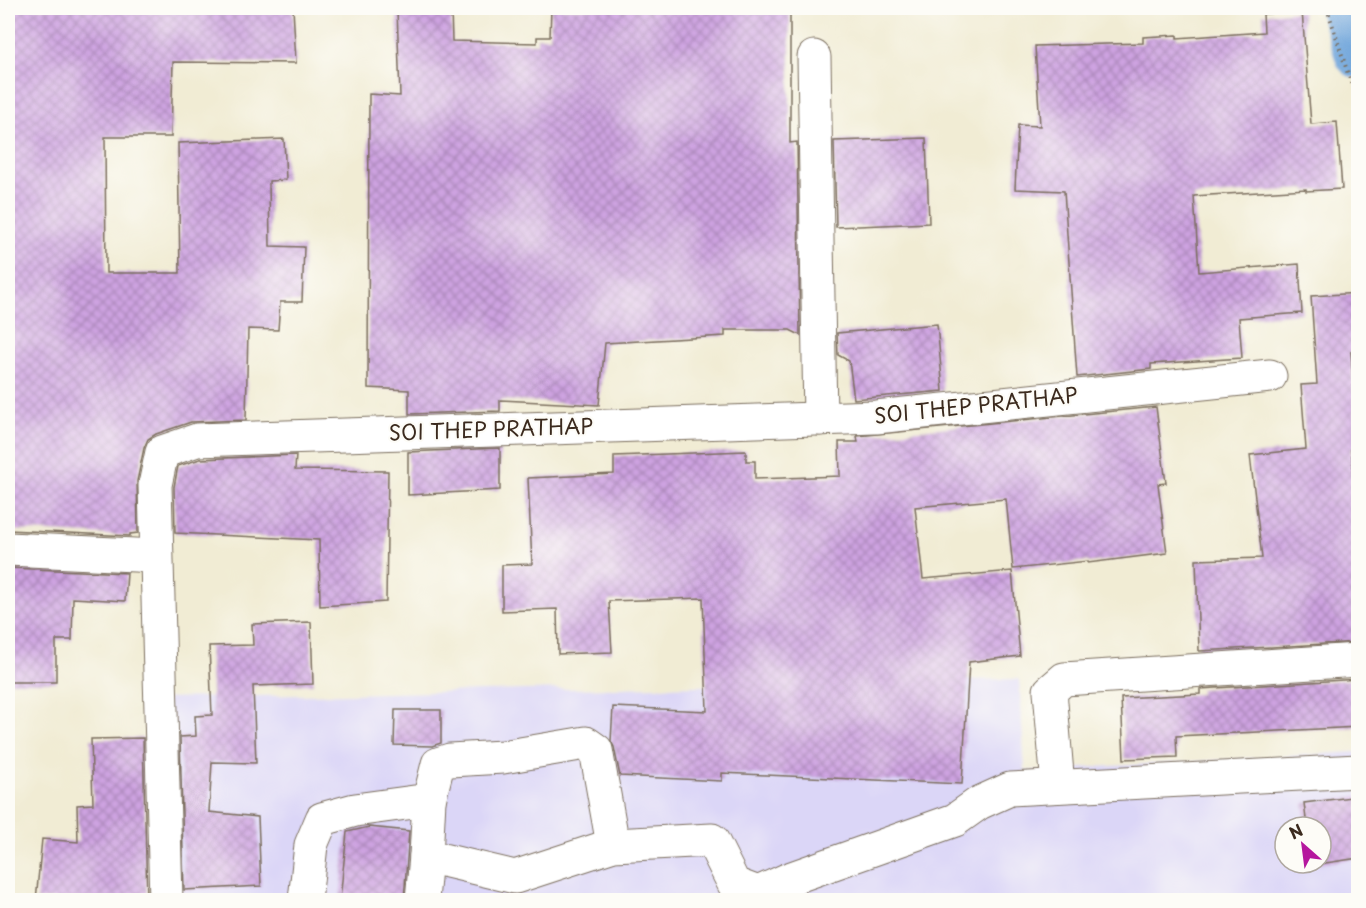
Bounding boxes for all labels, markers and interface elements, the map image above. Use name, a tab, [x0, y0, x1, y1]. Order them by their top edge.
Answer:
street label: SOI THEP PRATHAP	[872, 377, 1079, 431]
street label: SOI THEP PRATHAP	[388, 408, 594, 448]
north arrow	[1273, 815, 1333, 875]
text: N	[1284, 817, 1307, 844]

